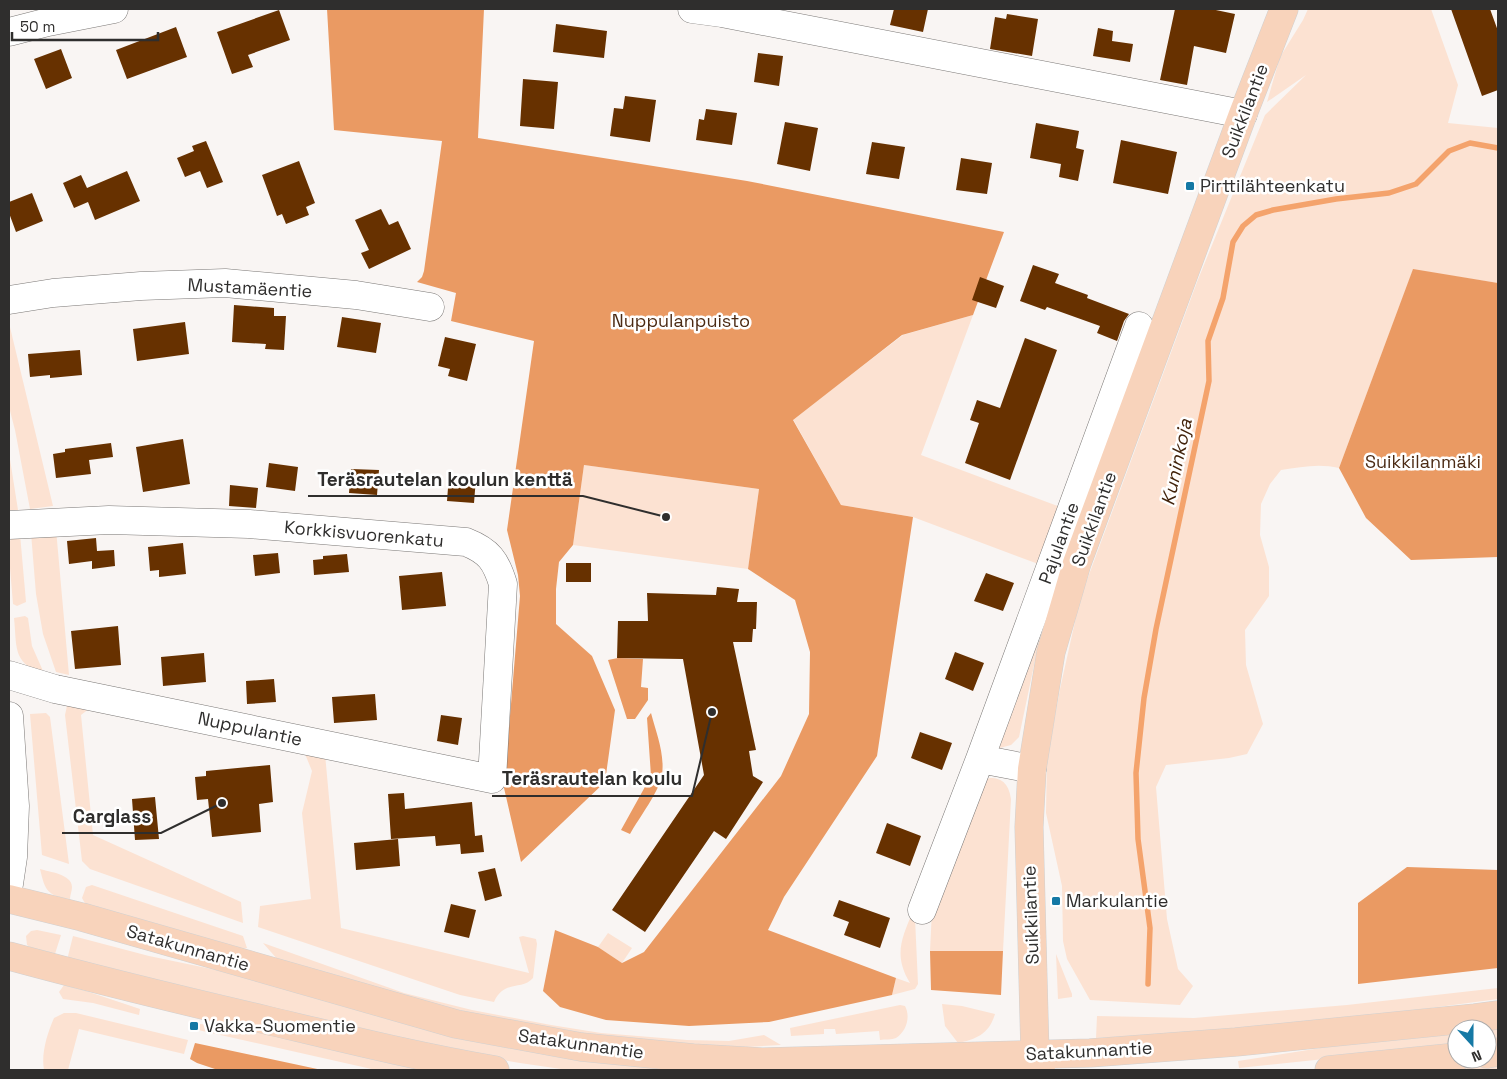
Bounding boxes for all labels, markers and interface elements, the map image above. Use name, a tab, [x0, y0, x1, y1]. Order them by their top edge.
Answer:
scale bar	[12, 10, 159, 42]
text: 50 m	[20, 17, 55, 36]
street label: Suikkilantie	[1216, 60, 1273, 161]
place label: Pirttilähteenkatu	[1200, 174, 1345, 197]
marker: Pirttilähteenkatu	[1184, 180, 1196, 192]
street label: Mustamäentie	[187, 273, 313, 302]
park label: Nuppulanpuisto	[612, 309, 750, 332]
water label: Kuninkoja	[1155, 416, 1198, 508]
park label: Suikkilanmäki	[1365, 450, 1481, 473]
callout: Teräsrautelan koulun kenttä	[308, 462, 583, 496]
text: Teräsrautelan koulun kenttä	[317, 467, 573, 492]
street label: Suikkilantie	[1066, 468, 1121, 569]
street label: Pajulantie	[1033, 499, 1084, 587]
street label: Korkkisvuorenkatu	[283, 515, 445, 552]
street label: Nuppulantie	[196, 706, 304, 751]
callout: Teräsrautelan koulu	[492, 762, 692, 796]
text: Teräsrautelan koulu	[502, 766, 682, 791]
callout: Carglass	[62, 799, 161, 833]
text: Carglass	[73, 804, 151, 829]
street label: Suikkilantie	[1017, 865, 1044, 965]
place label: Markulantie	[1066, 889, 1168, 912]
marker: Markulantie	[1050, 895, 1062, 907]
street label: Satakunnantie	[124, 919, 252, 976]
place label: Vakka-Suomentie	[204, 1014, 356, 1037]
north arrow	[1447, 1019, 1497, 1069]
marker: Vakka-Suomentie	[188, 1020, 200, 1032]
street label: Satakunnantie	[517, 1023, 645, 1064]
street label: Satakunnantie	[1025, 1036, 1153, 1065]
text: N	[1469, 1046, 1484, 1066]

